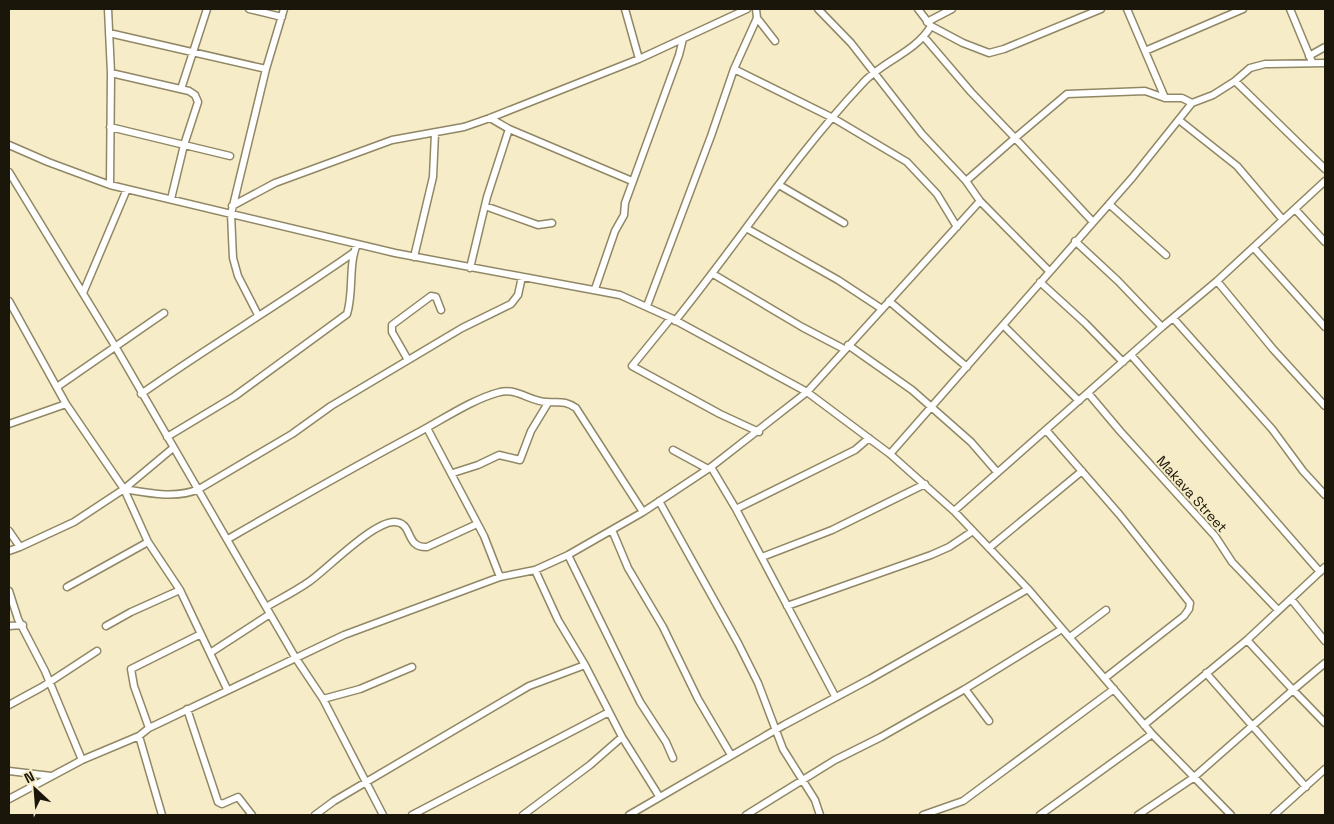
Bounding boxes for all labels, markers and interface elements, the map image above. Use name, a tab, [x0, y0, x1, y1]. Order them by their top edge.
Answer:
street label: Makava Street	[1153, 452, 1231, 536]
north arrow	[10, 764, 60, 814]
text: N	[21, 767, 37, 787]

